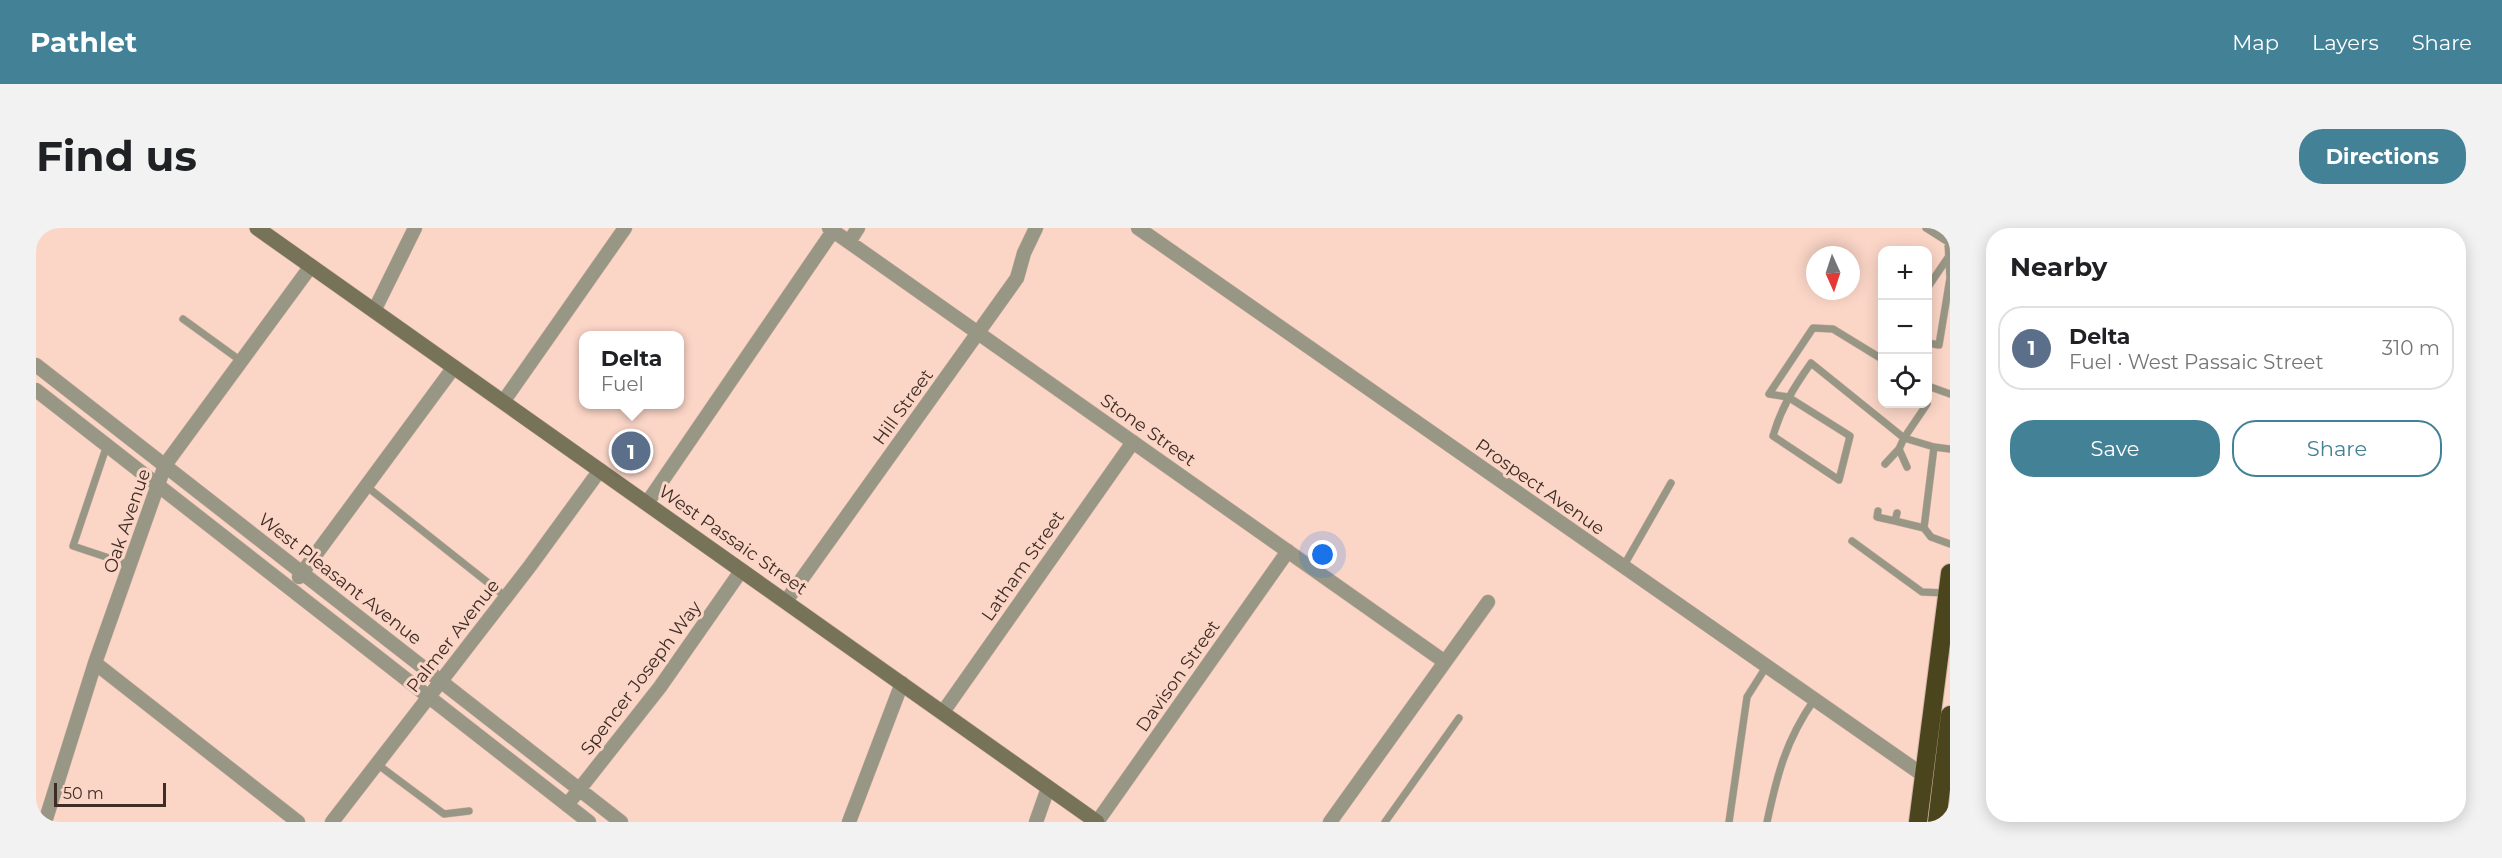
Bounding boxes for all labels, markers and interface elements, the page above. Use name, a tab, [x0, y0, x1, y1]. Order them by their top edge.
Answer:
text: Pathlet	[30, 25, 137, 59]
text: Map	[2232, 30, 2279, 55]
text: Layers	[2312, 30, 2379, 55]
text: Share	[2412, 30, 2472, 55]
button: Directions	[2299, 129, 2466, 184]
text: Find us	[36, 130, 197, 182]
north arrow	[1806, 246, 1860, 300]
map controls	[1878, 246, 1932, 408]
button: +	[1878, 246, 1932, 300]
text: Nearby	[2010, 251, 2107, 283]
button: −	[1878, 300, 1932, 354]
text: Delta	[2069, 323, 2130, 350]
popup	[579, 331, 684, 409]
text: 1	[2028, 336, 2035, 360]
text: 310 m	[2382, 336, 2440, 360]
text: Delta	[601, 345, 662, 372]
text: Fuel · West Passaic Street	[2069, 350, 2324, 374]
button: locate	[1878, 354, 1932, 408]
street label: Hill Street	[868, 365, 938, 449]
text: Fuel	[601, 372, 644, 396]
street label: Stone Street	[1096, 389, 1200, 471]
button: Save	[2010, 420, 2220, 477]
button: Share	[2232, 420, 2442, 477]
pin: 1	[612, 428, 650, 474]
street label: Prospect Avenue	[1471, 434, 1609, 540]
street label: Oak Avenue	[99, 466, 155, 576]
street label: West Passaic Street	[654, 480, 812, 600]
street label: Latham Street	[977, 507, 1069, 625]
street label: West Pleasant Avenue	[254, 508, 426, 650]
your location	[1308, 540, 1337, 569]
street label: Palmer Avenue	[402, 575, 504, 697]
street label: Spencer Joseph Way	[576, 596, 706, 759]
street label: Davison Street	[1131, 616, 1225, 736]
scale bar	[54, 780, 166, 808]
text: 50 m	[63, 784, 104, 803]

